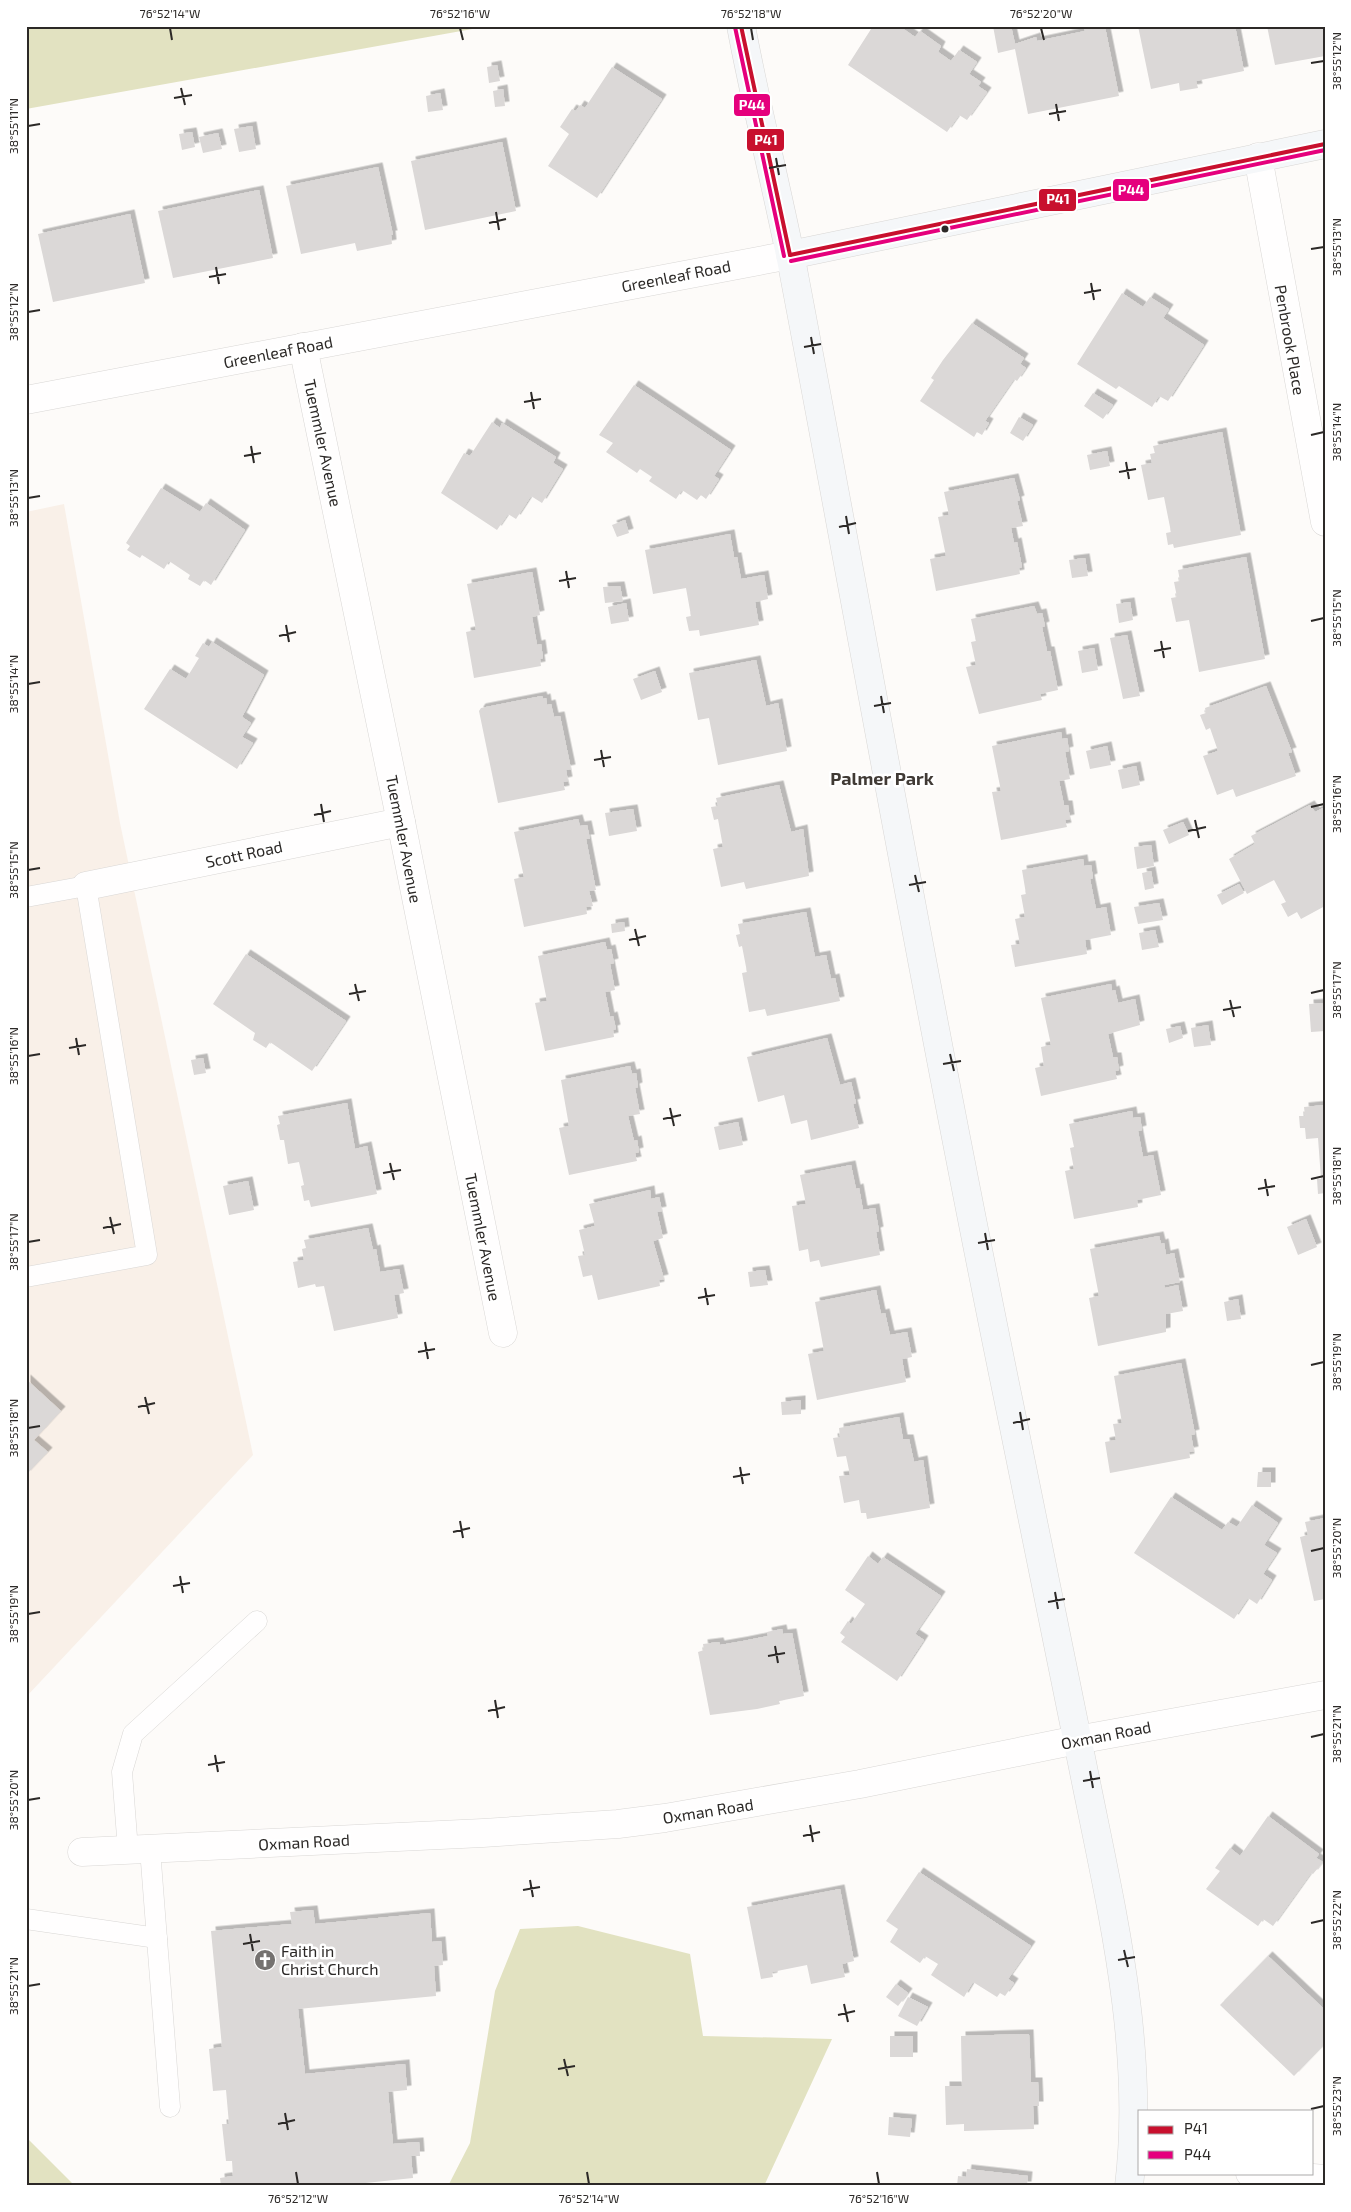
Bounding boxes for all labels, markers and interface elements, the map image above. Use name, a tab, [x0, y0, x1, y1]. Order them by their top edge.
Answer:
text: 76°52'14"W	[140, 6, 200, 20]
text: 76°52'16"W	[430, 6, 490, 20]
text: 76°52'18"W	[721, 6, 781, 20]
text: 76°52'20"W	[1010, 6, 1072, 20]
text: 38°55'12"N	[1329, 32, 1343, 90]
line badge: P44	[733, 93, 771, 117]
text: P44	[739, 96, 765, 113]
text: 38°55'11"N	[6, 98, 20, 154]
line badge: P41	[746, 128, 785, 152]
text: P41	[754, 131, 778, 148]
line badge: P44	[1112, 178, 1150, 202]
text: P44	[1118, 181, 1144, 198]
line badge: P41	[1038, 188, 1077, 212]
text: P41	[1046, 190, 1070, 207]
text: 38°55'13"N	[1329, 218, 1343, 276]
unlabelled marker	[940, 224, 950, 234]
street label: Greenleaf Road	[620, 256, 732, 295]
text: 38°55'12"N	[6, 283, 20, 341]
street label: Penbrook Place	[1271, 283, 1310, 396]
street label: Greenleaf Road	[222, 332, 334, 371]
street label: Tuemmler Avenue	[301, 377, 346, 508]
text: 38°55'14"N	[1329, 403, 1343, 461]
text: 38°55'13"N	[6, 469, 20, 527]
text: 38°55'15"N	[1329, 589, 1343, 647]
text: 38°55'14"N	[6, 655, 20, 713]
district label: Palmer Park	[830, 767, 934, 789]
street label: Tuemmler Avenue	[383, 773, 426, 904]
text: 38°55'16"N	[1329, 775, 1343, 833]
street label: Scott Road	[204, 836, 284, 871]
text: 38°55'15"N	[6, 841, 20, 899]
text: 38°55'17"N	[1329, 961, 1343, 1019]
text: 38°55'16"N	[6, 1027, 20, 1085]
text: 38°55'18"N	[1329, 1147, 1343, 1205]
street label: Tuemmler Avenue	[462, 1171, 505, 1302]
text: 38°55'17"N	[6, 1213, 20, 1271]
text: 38°55'19"N	[1329, 1333, 1343, 1391]
text: 38°55'18"N	[6, 1399, 20, 1457]
text: 38°55'20"N	[1329, 1518, 1343, 1578]
text: 38°55'19"N	[6, 1585, 20, 1643]
text: 38°55'21"N	[1329, 1705, 1343, 1763]
street label: Oxman Road	[1059, 1716, 1153, 1753]
text: 38°55'20"N	[6, 1770, 20, 1830]
street label: Oxman Road	[661, 1794, 755, 1827]
street label: Oxman Road	[258, 1830, 350, 1853]
text: 38°55'22"N	[1329, 1890, 1343, 1950]
place label: Faith in Christ Church	[281, 1941, 378, 1978]
church icon: Faith in Christ Church	[253, 1948, 277, 1972]
text: 38°55'21"N	[6, 1957, 20, 2015]
text: 38°55'23"N	[1329, 2076, 1343, 2136]
legend	[1138, 2110, 1314, 2174]
text: P41	[1184, 2119, 1208, 2137]
text: P44	[1184, 2145, 1211, 2163]
text: 76°52'12"W	[268, 2191, 328, 2205]
text: 76°52'14"W	[559, 2191, 619, 2205]
text: 76°52'16"W	[849, 2191, 909, 2205]

